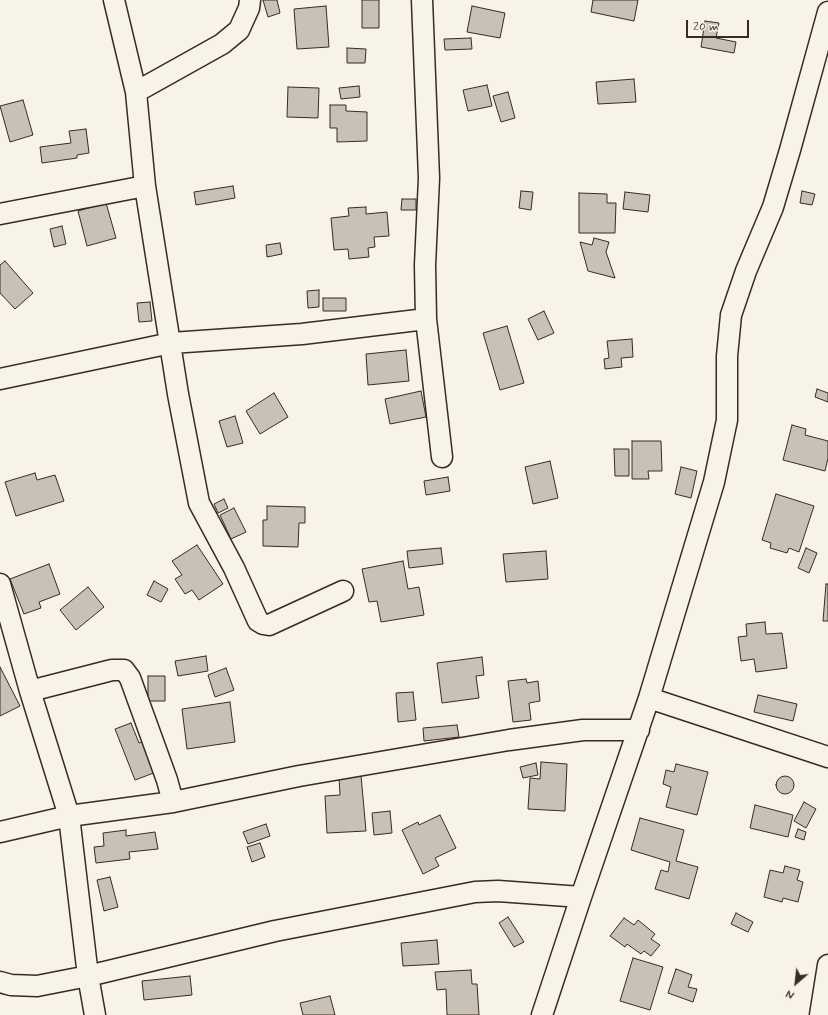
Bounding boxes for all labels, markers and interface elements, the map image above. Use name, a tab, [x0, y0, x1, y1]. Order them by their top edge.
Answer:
scale bar	[688, 12, 751, 38]
text: 20 m	[693, 19, 719, 35]
north arrow	[776, 963, 816, 1003]
text: N	[784, 986, 797, 1001]

